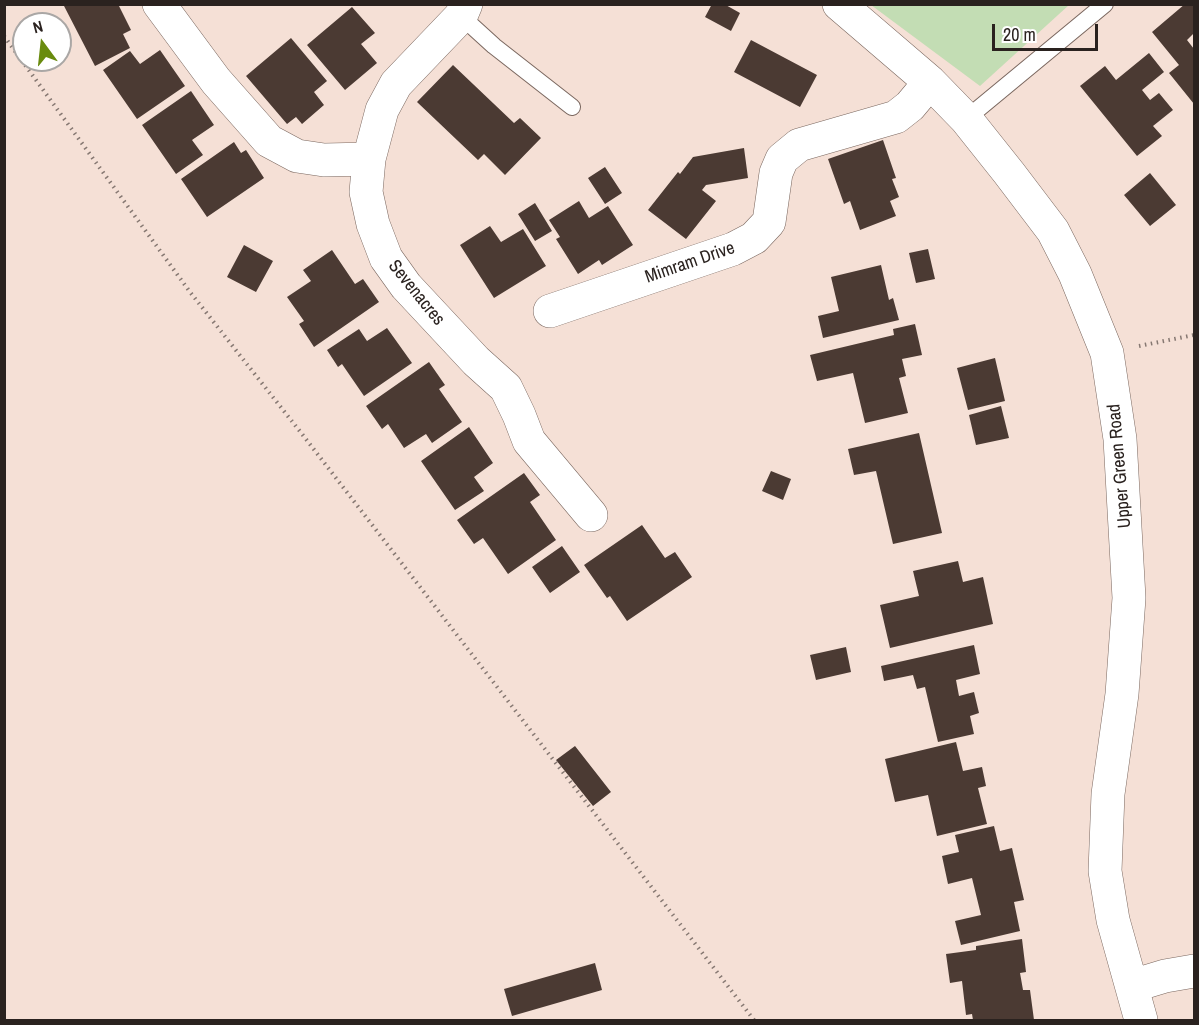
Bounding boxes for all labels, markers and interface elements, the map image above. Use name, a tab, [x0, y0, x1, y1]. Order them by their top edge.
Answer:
north arrow	[12, 12, 72, 72]
scale bar	[995, 12, 1102, 50]
text: N	[30, 15, 45, 38]
text: 20 m	[1003, 22, 1036, 47]
street label: Mimram Drive	[642, 238, 738, 288]
street label: Sevenacres	[383, 256, 449, 330]
street label: Upper Green Road	[1104, 403, 1136, 529]

